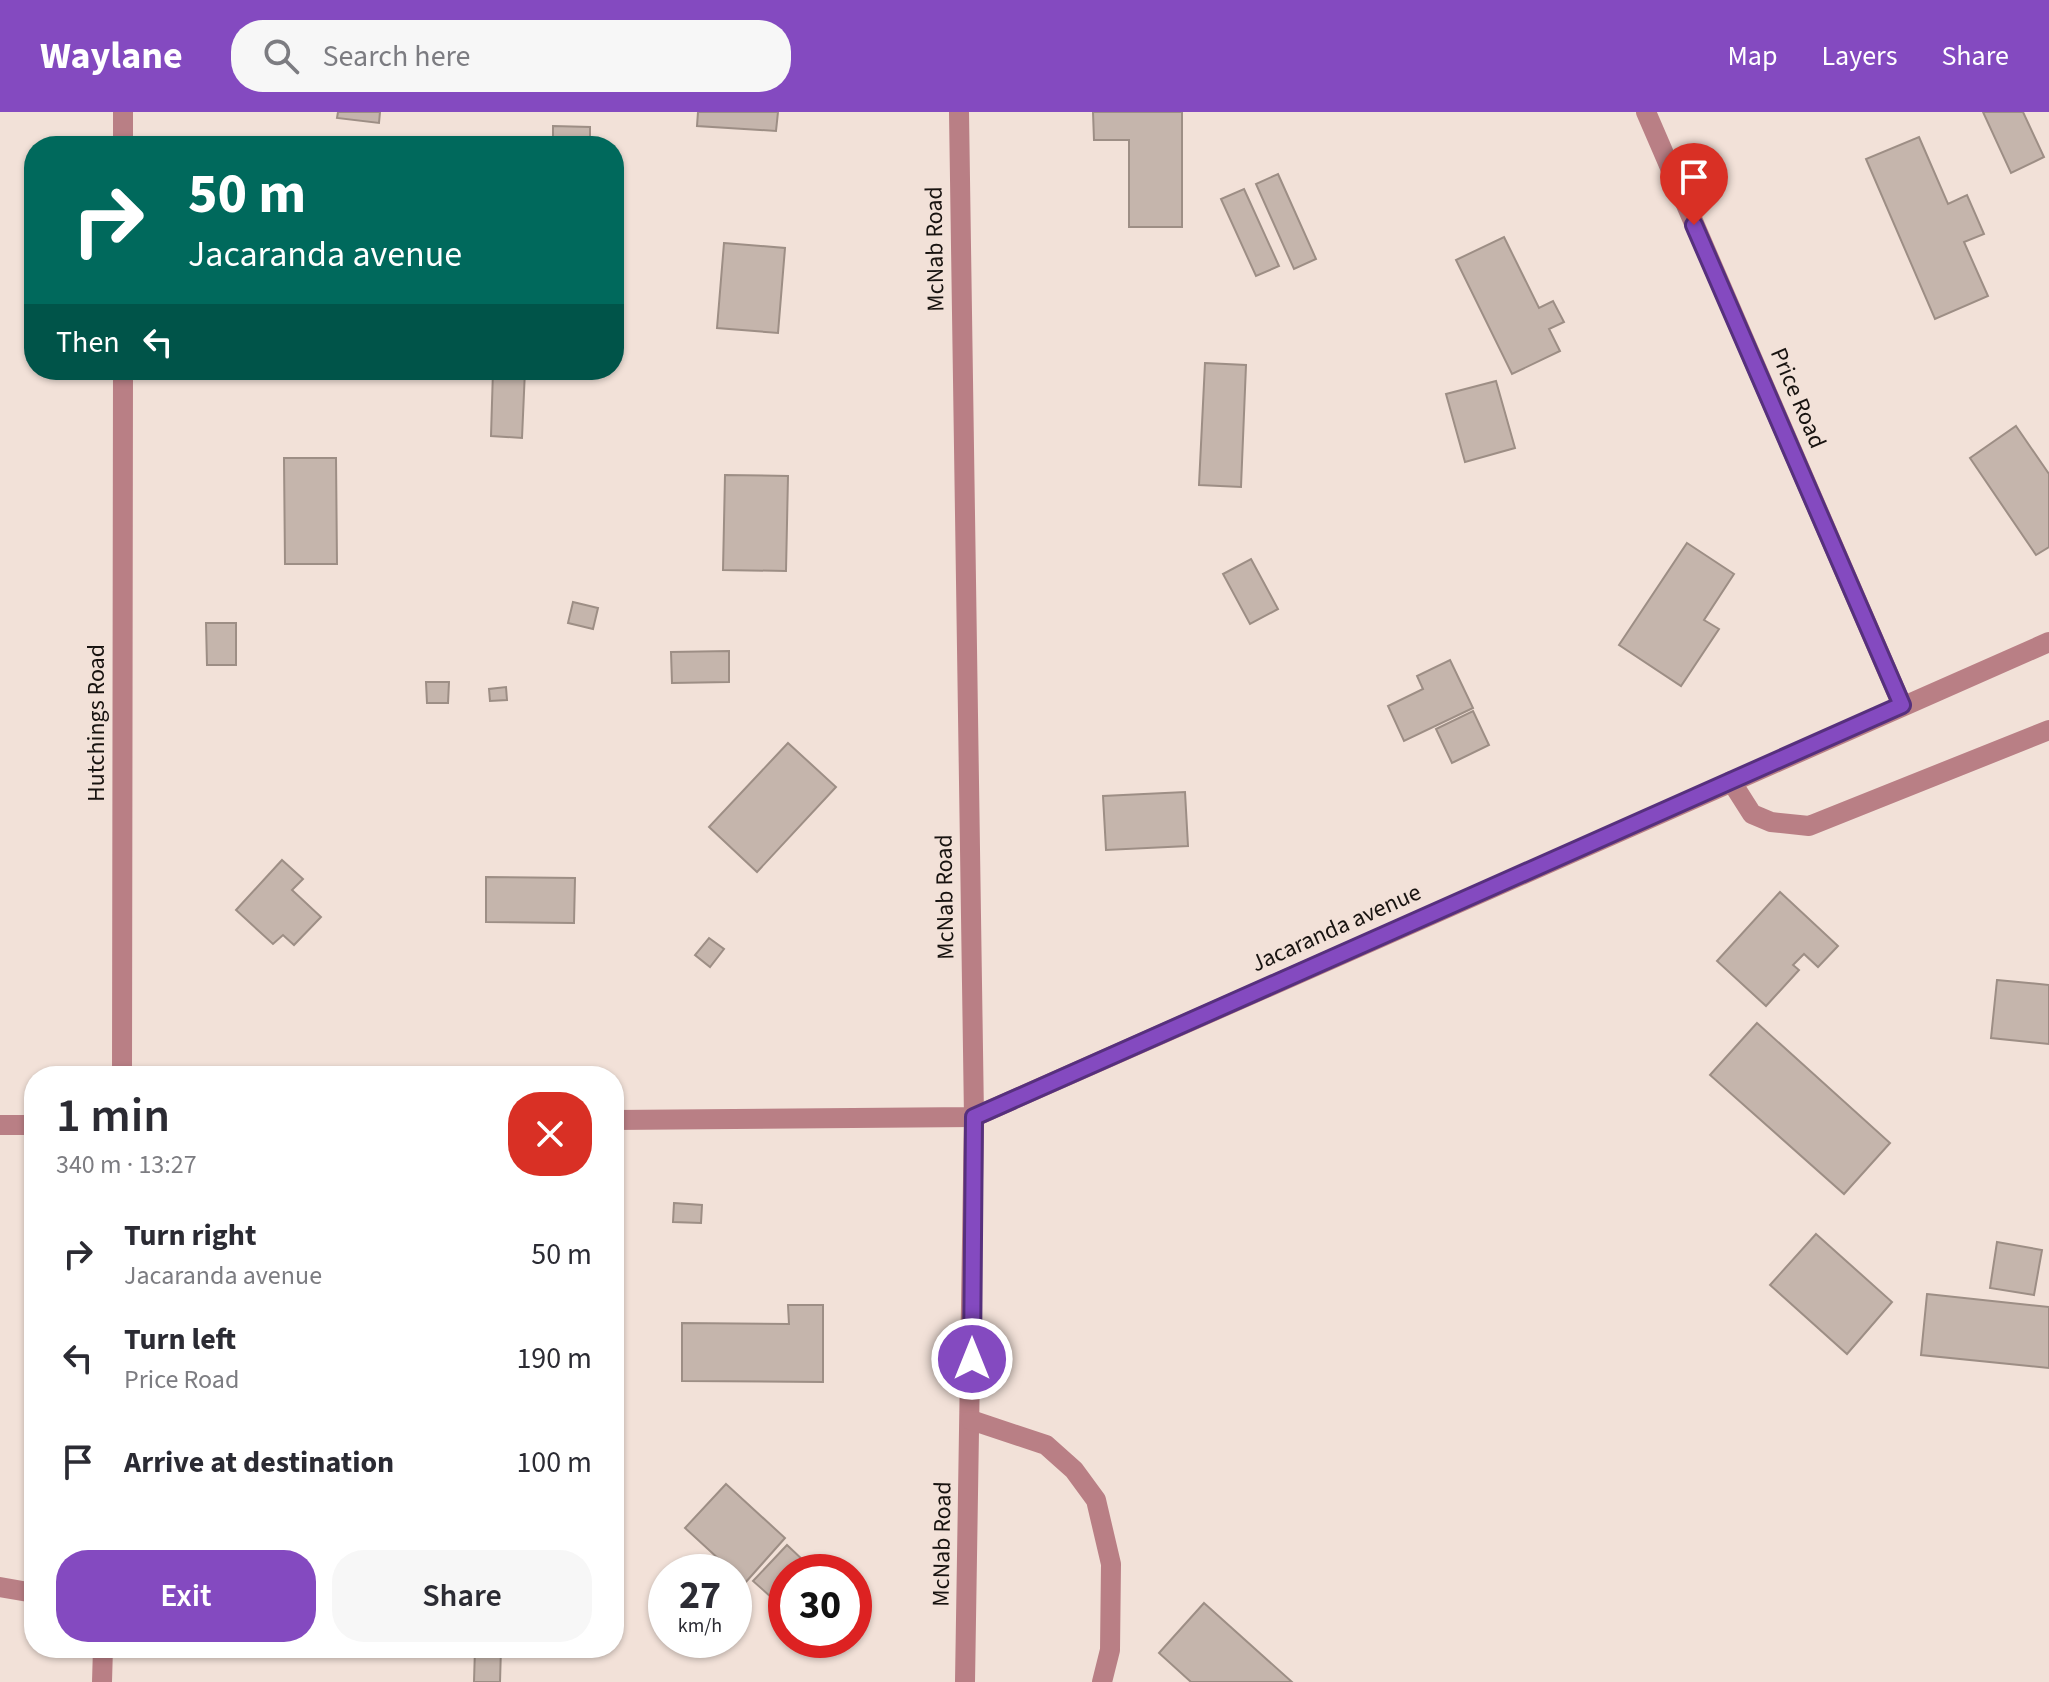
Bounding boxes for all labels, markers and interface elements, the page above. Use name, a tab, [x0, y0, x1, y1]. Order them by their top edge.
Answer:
search box	[231, 20, 791, 92]
text: Waylane	[40, 29, 183, 83]
icon: search	[259, 34, 303, 78]
text: Search here	[323, 35, 471, 78]
text: Map	[1727, 36, 1777, 76]
text: Layers	[1821, 36, 1897, 76]
text: Share	[1941, 36, 2009, 76]
pin	[1660, 143, 1728, 225]
text: 50 m	[188, 155, 306, 234]
icon: arrive	[1672, 155, 1716, 199]
icon: right	[56, 168, 160, 272]
street label: McNab Road	[916, 186, 954, 312]
text: Jacaranda avenue	[188, 229, 462, 280]
icon: left	[136, 320, 180, 364]
text: Then	[56, 321, 120, 364]
street label: Price Road	[1761, 342, 1835, 454]
street label: Hutchings Road	[79, 644, 114, 802]
street label: McNab Road	[926, 834, 964, 960]
street label: Jacaranda avenue	[1245, 875, 1427, 981]
text: 1 min	[56, 1082, 170, 1150]
button: close	[508, 1092, 592, 1176]
text: 340 m · 13:27	[56, 1146, 197, 1183]
text: Turn right	[124, 1214, 256, 1257]
icon: right	[56, 1232, 100, 1276]
text: 50 m	[531, 1233, 592, 1276]
text: Jacaranda avenue	[124, 1257, 322, 1294]
position arrow	[930, 1317, 1014, 1401]
text: Turn left	[124, 1318, 236, 1361]
icon: left	[56, 1336, 100, 1380]
text: 190 m	[516, 1337, 592, 1380]
text: Price Road	[124, 1361, 239, 1398]
icon: arrive	[56, 1440, 100, 1484]
text: Arrive at destination	[124, 1441, 394, 1484]
text: 100 m	[516, 1441, 592, 1484]
street label: McNab Road	[923, 1481, 961, 1607]
button: Exit	[56, 1550, 316, 1642]
button: Share	[332, 1550, 592, 1642]
speed limit sign: 30	[768, 1554, 872, 1658]
text: 27	[679, 1567, 721, 1624]
text: km/h	[678, 1612, 722, 1640]

